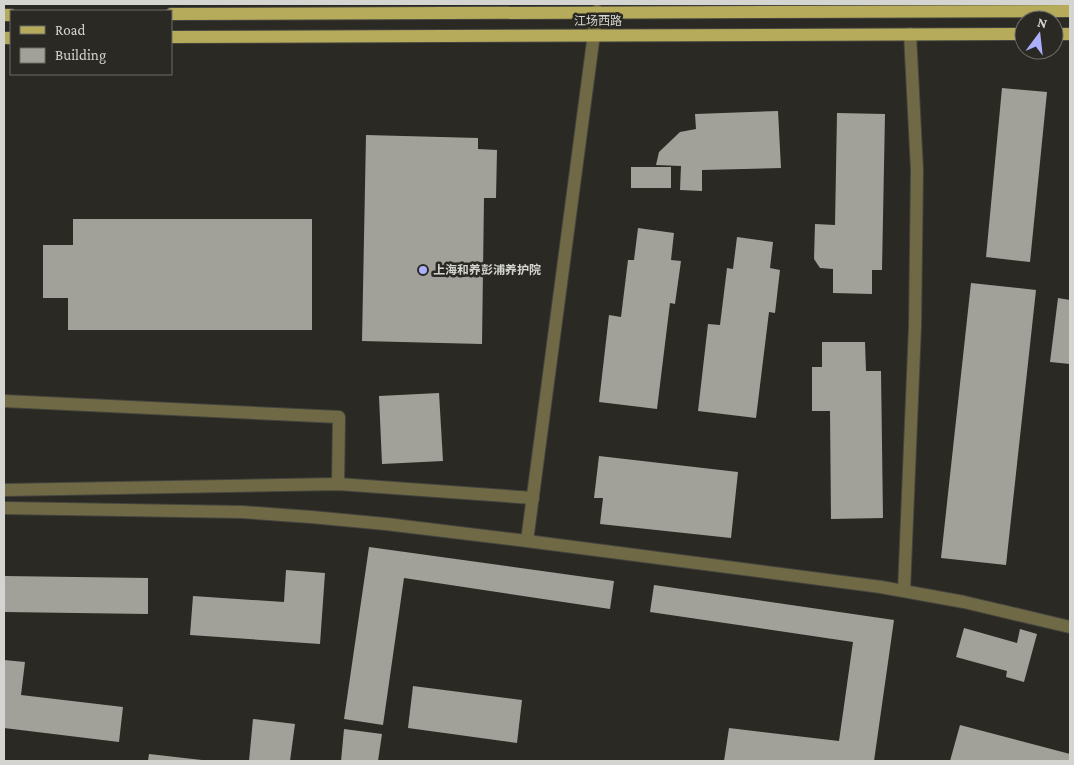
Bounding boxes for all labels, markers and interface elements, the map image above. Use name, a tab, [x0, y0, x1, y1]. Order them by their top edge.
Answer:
legend	[10, 10, 172, 75]
north arrow	[1014, 10, 1064, 60]
text: N	[1036, 13, 1049, 32]
street label: 江场西路	[574, 14, 622, 28]
text: Road	[55, 22, 86, 38]
text: Building	[55, 47, 106, 64]
place label: 上海和养彭浦养护院	[433, 263, 541, 277]
marker: 上海和养彭浦养护院	[417, 264, 429, 276]

